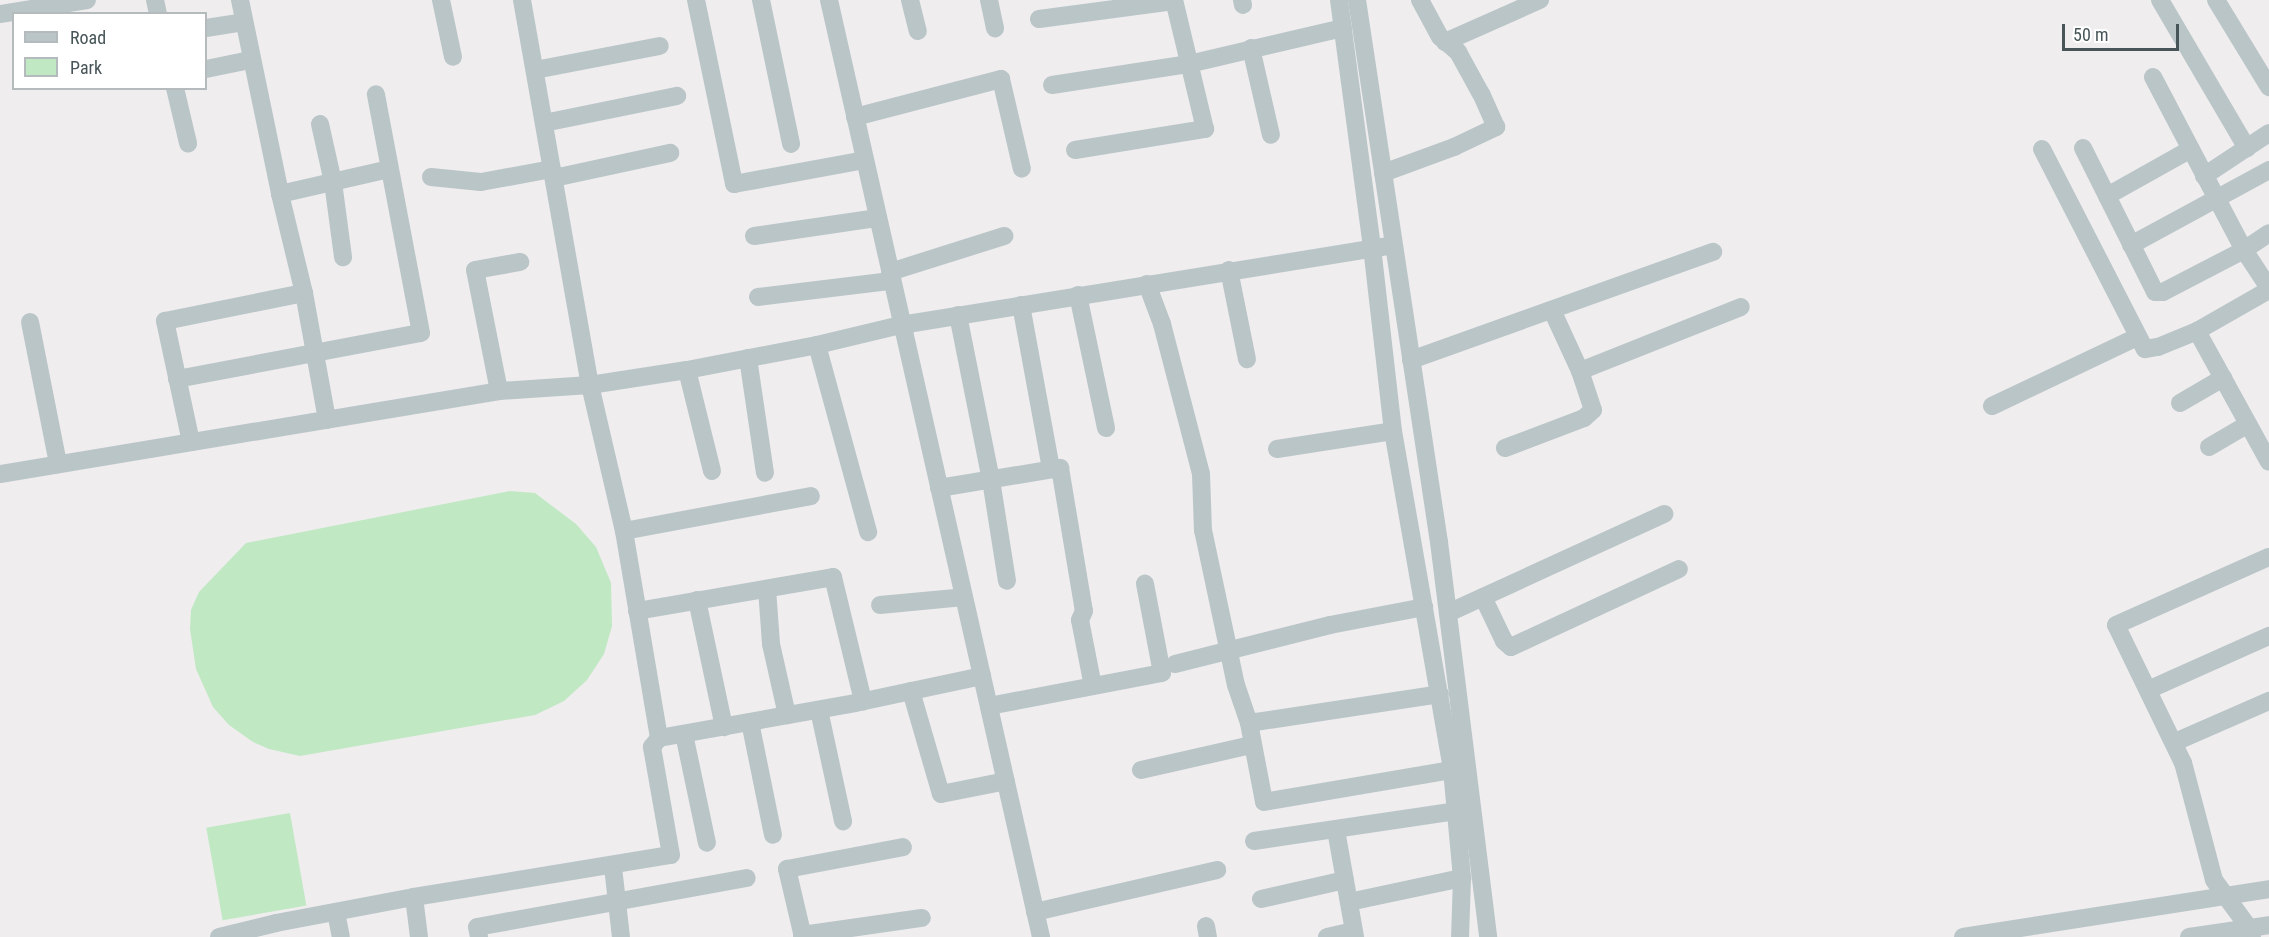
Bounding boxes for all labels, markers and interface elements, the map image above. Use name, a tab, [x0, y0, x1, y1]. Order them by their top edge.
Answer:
legend	[12, 12, 207, 90]
scale bar	[2065, 12, 2182, 50]
text: 50 m	[2073, 24, 2108, 45]
text: Road	[70, 27, 106, 48]
text: Park	[70, 57, 102, 78]

